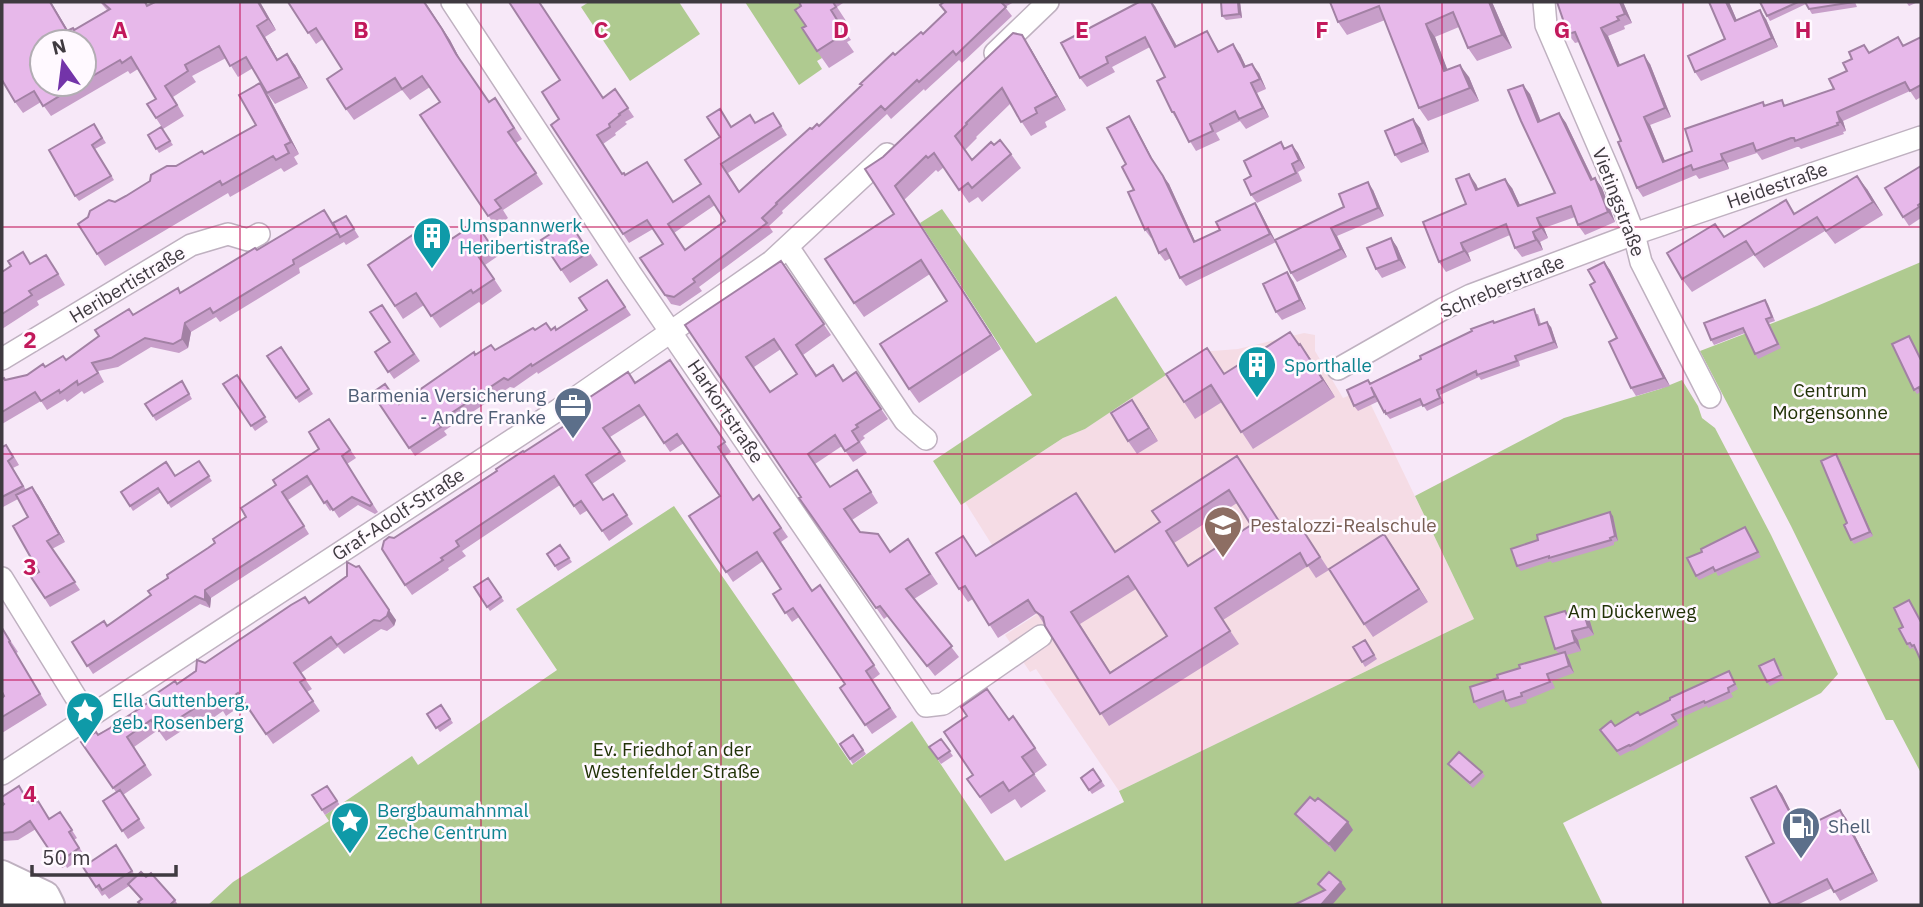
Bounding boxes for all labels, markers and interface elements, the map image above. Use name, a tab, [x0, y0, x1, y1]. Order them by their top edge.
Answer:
text: A	[112, 14, 128, 44]
text: B	[353, 14, 369, 44]
text: C	[594, 14, 609, 44]
text: D	[833, 14, 849, 44]
text: E	[1075, 14, 1089, 44]
text: F	[1315, 14, 1329, 44]
text: G	[1554, 14, 1570, 44]
text: H	[1795, 14, 1811, 44]
north arrow	[28, 28, 98, 98]
text: N	[49, 33, 68, 60]
street label: Vietingstraße	[1587, 144, 1651, 260]
street label: Heidestraße	[1723, 156, 1831, 214]
place label: Umspannwerk Heribertistraße	[459, 213, 590, 259]
building icon: Umspannwerk Heribertistraße	[411, 215, 453, 270]
street label: Heribertistraße	[65, 240, 189, 328]
street label: Schreberstraße	[1436, 249, 1568, 323]
text: 2	[23, 324, 37, 354]
building icon: Sporthalle	[1236, 344, 1278, 399]
place label: Sporthalle	[1284, 353, 1372, 377]
street label: Harkortstraße	[682, 355, 770, 467]
park label: Centrum Morgensonne	[1772, 378, 1888, 424]
place label: Barmenia Versicherung - Andre Franke	[348, 383, 546, 429]
office icon: Barmenia Versicherung - Andre Franke	[552, 385, 594, 440]
street label: Graf-Adolf-Straße	[327, 462, 469, 566]
school or university icon: Pestalozzi-Realschule	[1202, 504, 1244, 559]
place label: Pestalozzi-Realschule	[1250, 513, 1437, 537]
text: 3	[23, 551, 37, 581]
park label: Am Dückerweg	[1568, 599, 1696, 623]
place label: Ella Guttenberg, geb. Rosenberg	[112, 688, 250, 734]
place icon: Ella Guttenberg, geb. Rosenberg	[64, 690, 106, 745]
park label: Ev. Friedhof an der Westenfelder Straße	[584, 737, 760, 783]
text: 4	[23, 778, 37, 808]
place label: Bergbaumahnmal Zeche Centrum	[377, 798, 529, 844]
place icon: Bergbaumahnmal Zeche Centrum	[329, 800, 371, 855]
fuel station icon: Shell	[1780, 805, 1822, 860]
place label: Shell	[1828, 814, 1871, 838]
scale bar	[32, 834, 175, 878]
text: 50 m	[42, 843, 91, 871]

